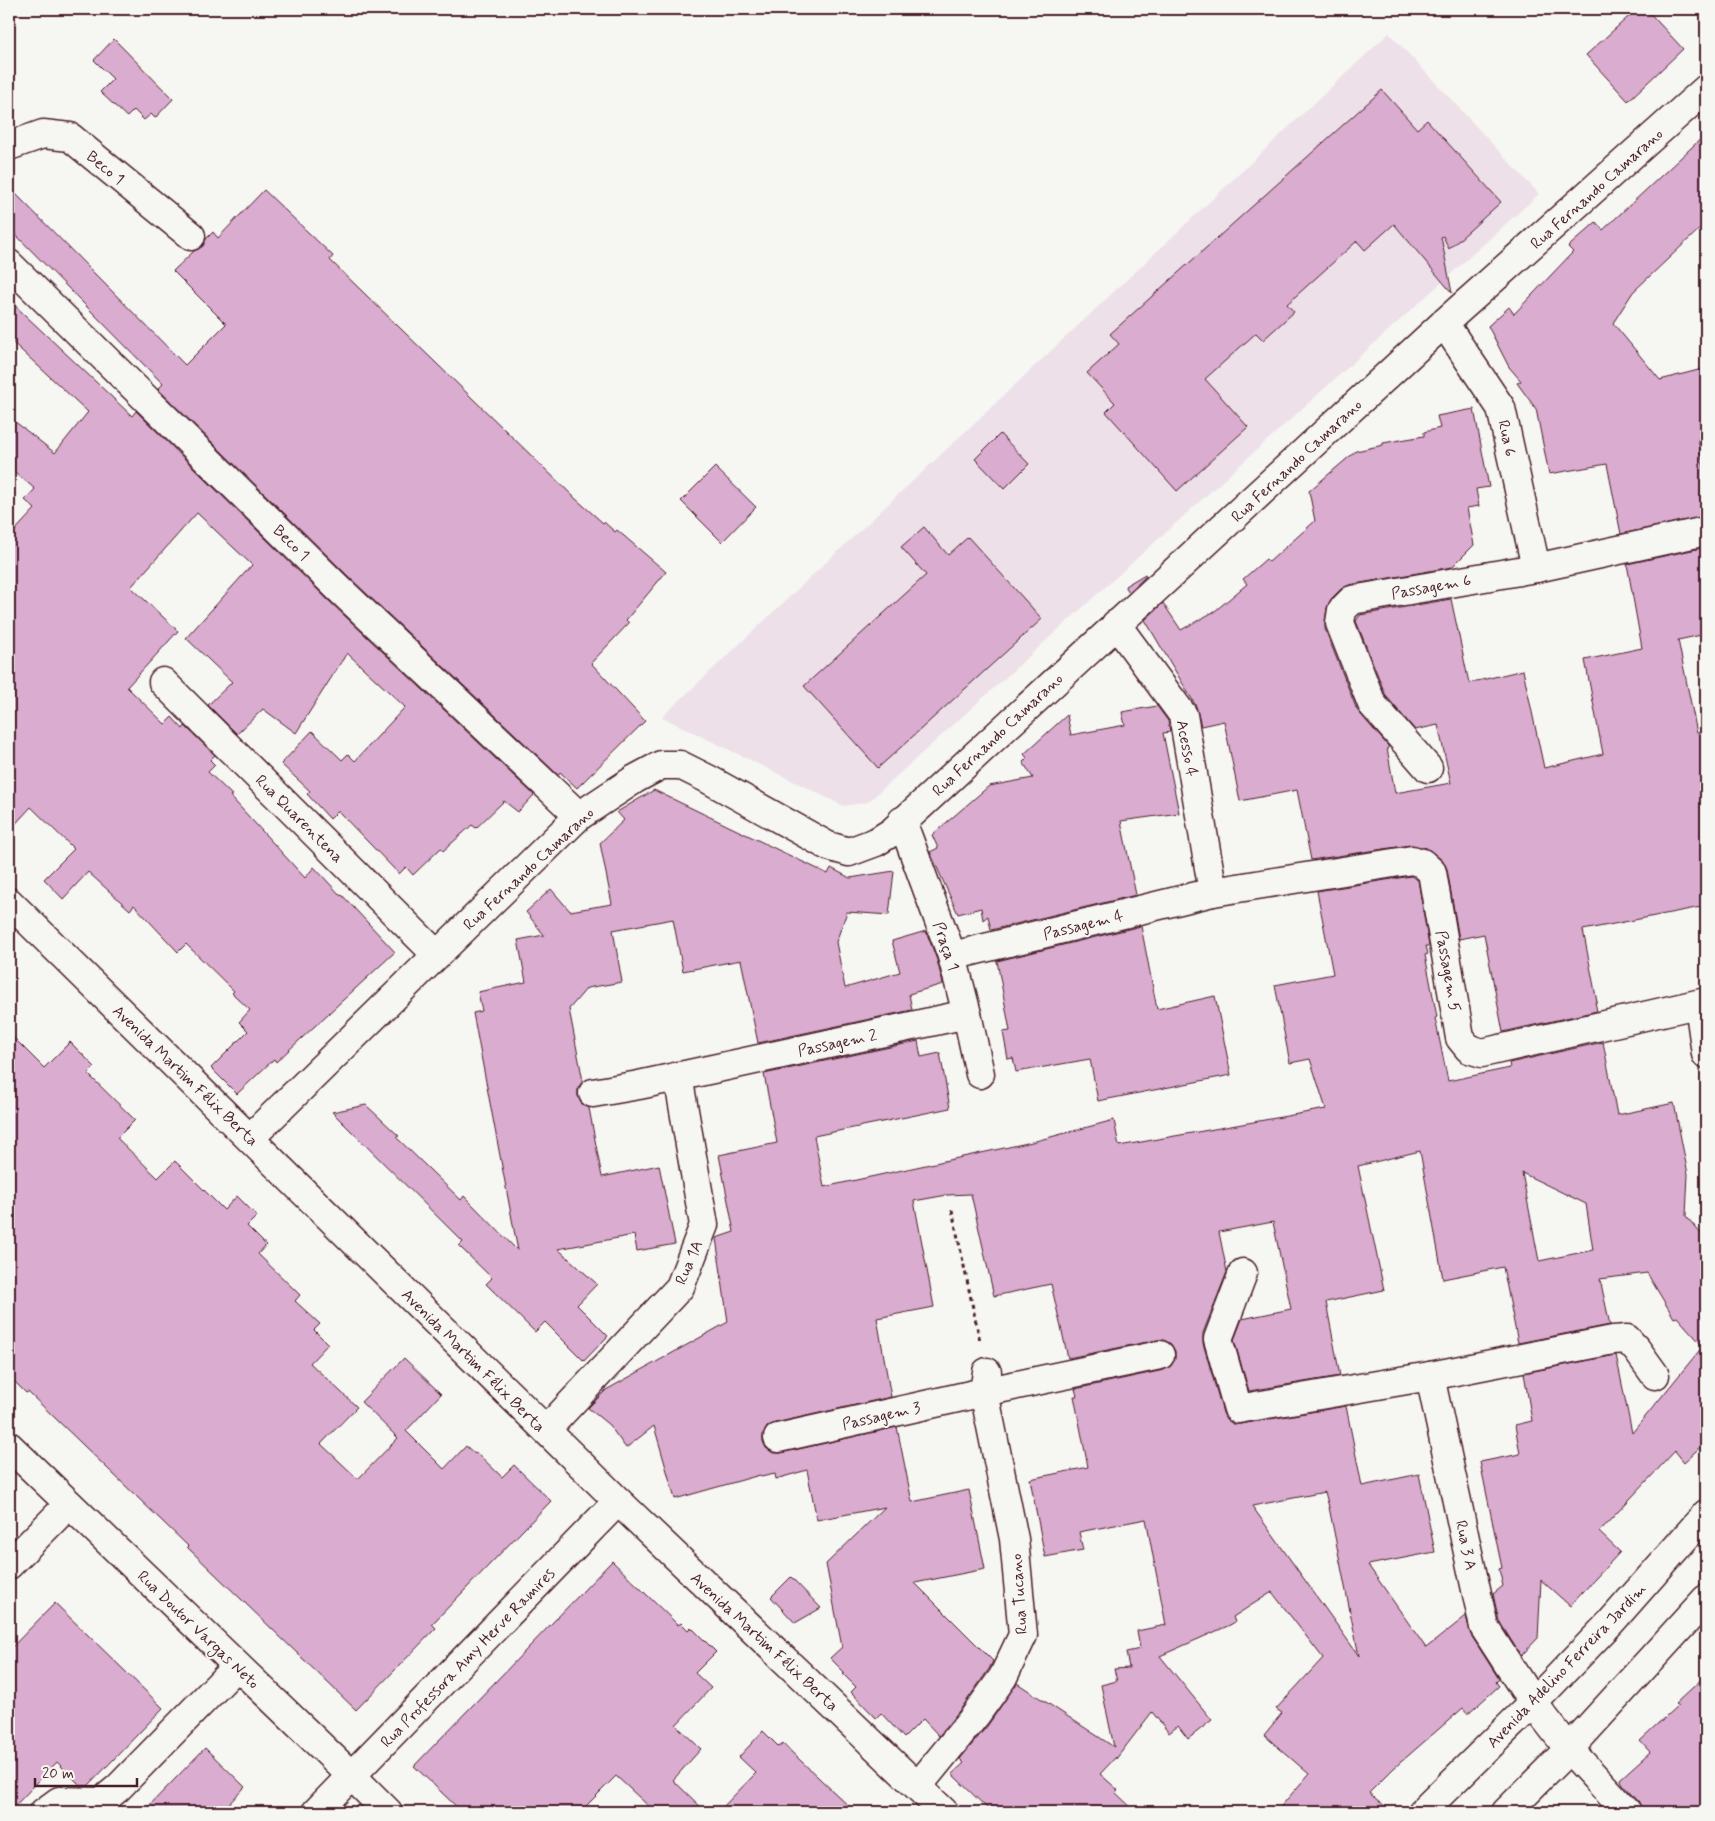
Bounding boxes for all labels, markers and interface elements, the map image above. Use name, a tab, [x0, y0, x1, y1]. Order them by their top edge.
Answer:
street label: Rua Fernando Camarano	[1526, 124, 1668, 254]
street label: Beco 1	[82, 146, 129, 190]
street label: Rua Fernando Camarano	[1227, 395, 1367, 527]
street label: Rua 6	[1492, 418, 1521, 459]
street label: Beco 1	[268, 520, 314, 566]
street label: Passagem 6	[1390, 570, 1473, 605]
street label: Rua Fernando Camarano	[928, 669, 1068, 801]
street label: Acesso 4	[1171, 718, 1202, 778]
street label: Rua Quarentena	[250, 770, 348, 868]
street label: Rua Fernando Camarano	[459, 803, 599, 935]
street label: Passagem 4	[1041, 905, 1126, 946]
street label: Praça 1	[927, 919, 964, 974]
street label: Passagem 5	[1430, 929, 1465, 1014]
street label: Avenida Martim Félix Berta	[108, 1001, 262, 1151]
street label: Passagem 2	[796, 1025, 879, 1062]
street label: Rua 1A	[671, 1237, 708, 1288]
street label: Avenida Martim Félix Berta	[397, 1285, 549, 1438]
street label: Passagem 3	[840, 1397, 923, 1436]
street label: Rua 3 A	[1450, 1518, 1481, 1572]
street label: Rua Tucano	[1006, 1553, 1033, 1635]
street label: Rua Professora Amy Herve Ramires	[376, 1564, 560, 1753]
street label: Rua Doutor Vargas Neto	[132, 1566, 264, 1695]
street label: Avenida Martim Félix Berta	[686, 1568, 843, 1716]
street label: Avenida Adelino Ferreira Jardim	[1483, 1579, 1651, 1753]
scale bar	[35, 1756, 138, 1788]
text: 20 m	[42, 1764, 74, 1784]

